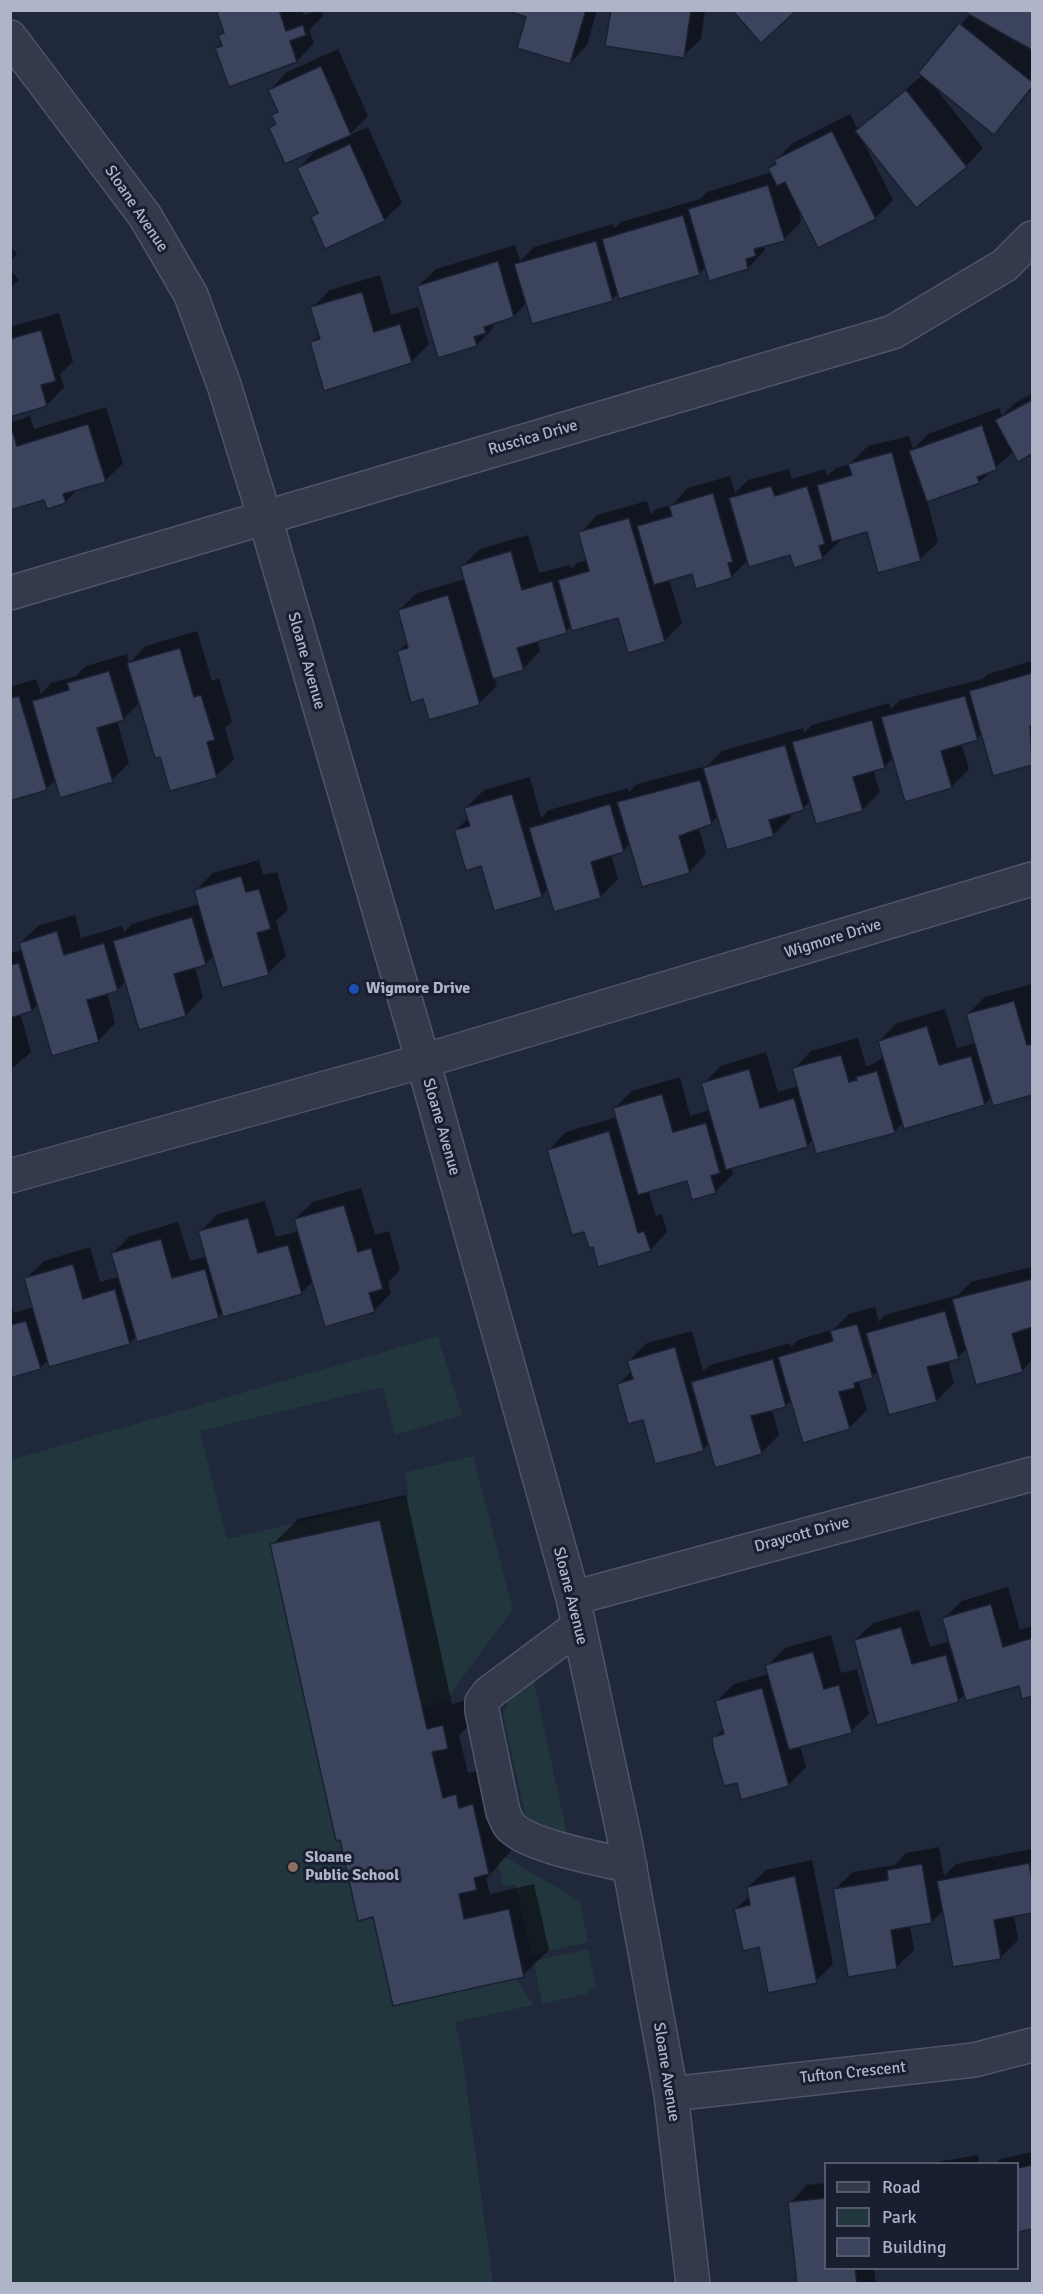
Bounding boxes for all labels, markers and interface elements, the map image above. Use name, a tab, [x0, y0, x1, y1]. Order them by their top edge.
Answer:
street label: Sloane Avenue	[100, 162, 172, 256]
street label: Ruscica Drive	[486, 416, 580, 460]
street label: Sloane Avenue	[283, 610, 329, 712]
street label: Wigmore Drive	[782, 915, 884, 963]
place label: Wigmore Drive	[366, 979, 470, 999]
marker: Wigmore Drive	[347, 982, 361, 996]
street label: Sloane Avenue	[418, 1076, 464, 1178]
street label: Draycott Drive	[752, 1513, 852, 1557]
street label: Sloane Avenue	[549, 1545, 591, 1647]
place label: Sloane Public School	[305, 1848, 399, 1886]
marker: Sloane Public School	[286, 1860, 300, 1874]
street label: Sloane Avenue	[649, 2021, 683, 2123]
street label: Tufton Crescent	[799, 2058, 907, 2088]
legend	[824, 2162, 1019, 2270]
text: Road	[882, 2176, 921, 2198]
text: Park	[882, 2206, 917, 2228]
text: Building	[882, 2236, 946, 2258]

